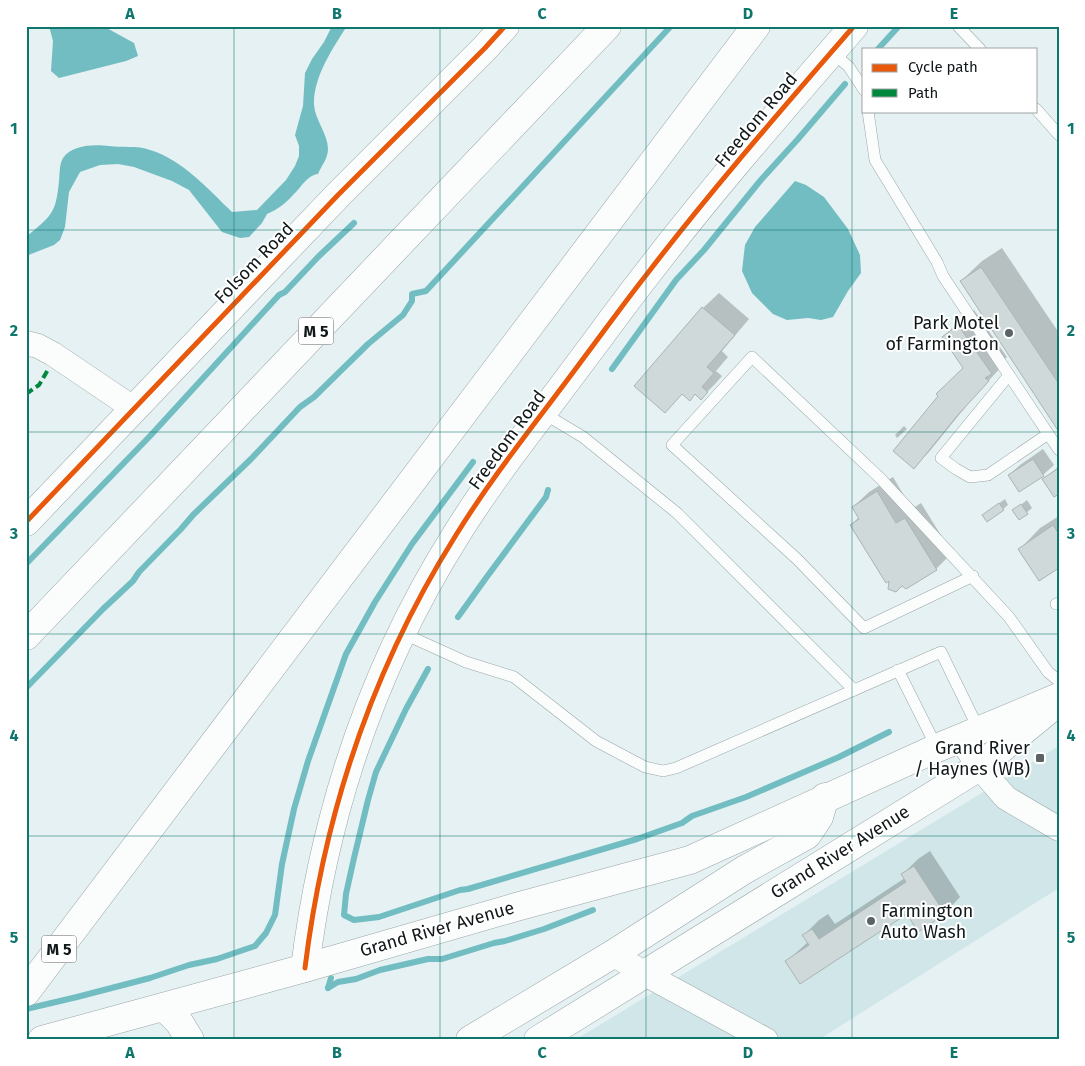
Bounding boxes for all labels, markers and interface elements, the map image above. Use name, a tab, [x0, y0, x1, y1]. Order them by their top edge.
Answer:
text: A	[124, 4, 135, 23]
text: B	[332, 4, 342, 23]
text: C	[537, 4, 547, 23]
text: D	[743, 4, 753, 23]
text: E	[950, 4, 958, 23]
legend	[862, 48, 1038, 112]
text: Cycle path	[908, 58, 978, 76]
street label: Freedom Road	[710, 68, 802, 172]
text: Path	[908, 84, 938, 102]
text: 1	[10, 119, 18, 138]
text: 1	[1067, 119, 1075, 138]
street label: Folsom Road	[210, 218, 298, 308]
place label: Park Motel of Farmington	[885, 312, 999, 355]
road number: M 5	[298, 318, 334, 344]
text: 2	[10, 321, 18, 340]
text: 2	[1067, 321, 1075, 340]
marker: Park Motel of Farmington	[1003, 327, 1015, 339]
street label: Freedom Road	[464, 386, 550, 494]
text: 3	[9, 524, 18, 543]
text: 3	[1066, 524, 1075, 543]
text: 4	[9, 726, 19, 745]
text: 4	[1066, 726, 1076, 745]
place label: Grand River / Haynes (WB)	[914, 737, 1030, 780]
marker: Grand River / Haynes (WB)	[1034, 752, 1046, 764]
street label: Grand River Avenue	[767, 800, 913, 904]
street label: Grand River Avenue	[357, 896, 517, 962]
place label: Farmington Auto Wash	[881, 900, 973, 943]
marker: Farmington Auto Wash	[865, 915, 877, 927]
text: 5	[10, 928, 19, 947]
text: 5	[1067, 928, 1076, 947]
road number: M 5	[42, 936, 76, 962]
text: A	[124, 1043, 135, 1062]
text: B	[332, 1043, 342, 1062]
text: C	[537, 1043, 547, 1062]
text: D	[743, 1043, 753, 1062]
text: E	[950, 1043, 958, 1062]

